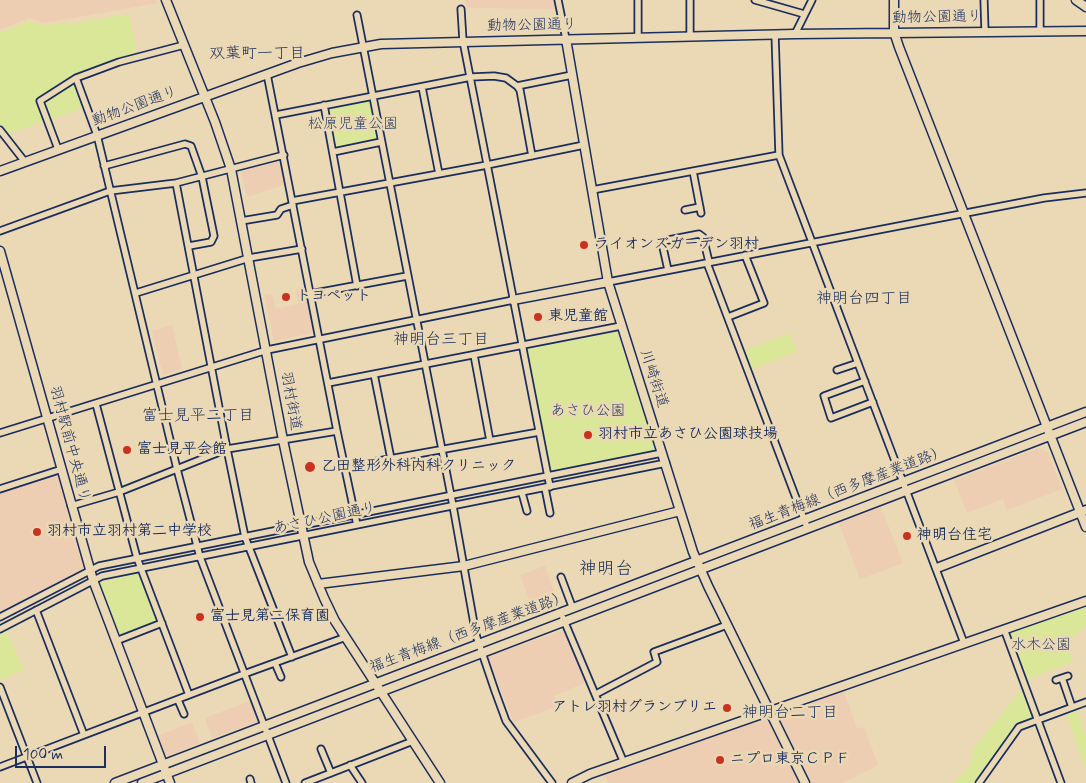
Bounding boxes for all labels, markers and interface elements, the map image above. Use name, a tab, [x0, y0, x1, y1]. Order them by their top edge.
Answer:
street label: 動物公園通り	[892, 8, 982, 28]
street label: 動物公園通り	[487, 16, 577, 36]
district label: 双葉町一丁目	[209, 45, 305, 65]
street label: 動物公園通り	[90, 83, 180, 131]
park label: 松原児童公園	[308, 116, 398, 134]
place label: ライオンズガーデン羽村	[594, 236, 759, 254]
marker: ライオンズガーデン羽村	[578, 239, 590, 251]
place label: トヨペット	[296, 288, 371, 306]
district label: 神明台四丁目	[816, 290, 912, 310]
marker: トヨペット	[280, 291, 292, 303]
place label: 東児童館	[548, 308, 608, 326]
marker: 東児童館	[532, 311, 544, 323]
district label: 神明台三丁目	[393, 331, 489, 351]
street label: 川崎街道	[635, 348, 671, 410]
street label: 羽村街道	[276, 370, 304, 432]
street label: 羽村駅前中央通り	[45, 384, 93, 504]
park label: あさひ公園	[551, 403, 625, 421]
district label: 富士見平二丁目	[142, 407, 254, 427]
place label: 羽村市立あさひ公園球技場	[598, 426, 778, 444]
marker: 羽村市立あさひ公園球技場	[582, 429, 594, 441]
place label: 富士見平会館	[137, 441, 227, 459]
street label: 福生青梅線（西多摩産業道路）	[747, 443, 949, 535]
marker: 富士見平会館	[121, 444, 133, 456]
place label: 乙田整形外科内科クリニック	[321, 458, 516, 476]
marker: 乙田整形外科内科クリニック	[303, 460, 317, 474]
street label: あさひ公園通り	[272, 499, 378, 539]
place label: 羽村市立羽村第二中学校	[47, 523, 212, 541]
marker: 羽村市立羽村第二中学校	[31, 526, 43, 538]
place label: 神明台住宅	[917, 527, 992, 545]
marker: 神明台住宅	[901, 530, 913, 542]
district label: 神明台	[579, 559, 633, 581]
street label: 福生青梅線（西多摩産業道路）	[367, 589, 571, 677]
place label: 富士見第二保育園	[210, 608, 330, 626]
marker: 富士見第二保育園	[194, 611, 206, 623]
park label: 水木公園	[1011, 637, 1071, 655]
place label: アトレ羽村グランブリエ	[552, 699, 717, 717]
marker: アトレ羽村グランブリエ	[721, 702, 733, 714]
district label: 神明台二丁目	[742, 704, 838, 724]
scale bar	[18, 736, 109, 768]
text: 100 m	[23, 745, 63, 765]
place label: ニプロ東京ＣＰＦ	[730, 751, 850, 769]
marker: ニプロ東京ＣＰＦ	[714, 754, 726, 766]

